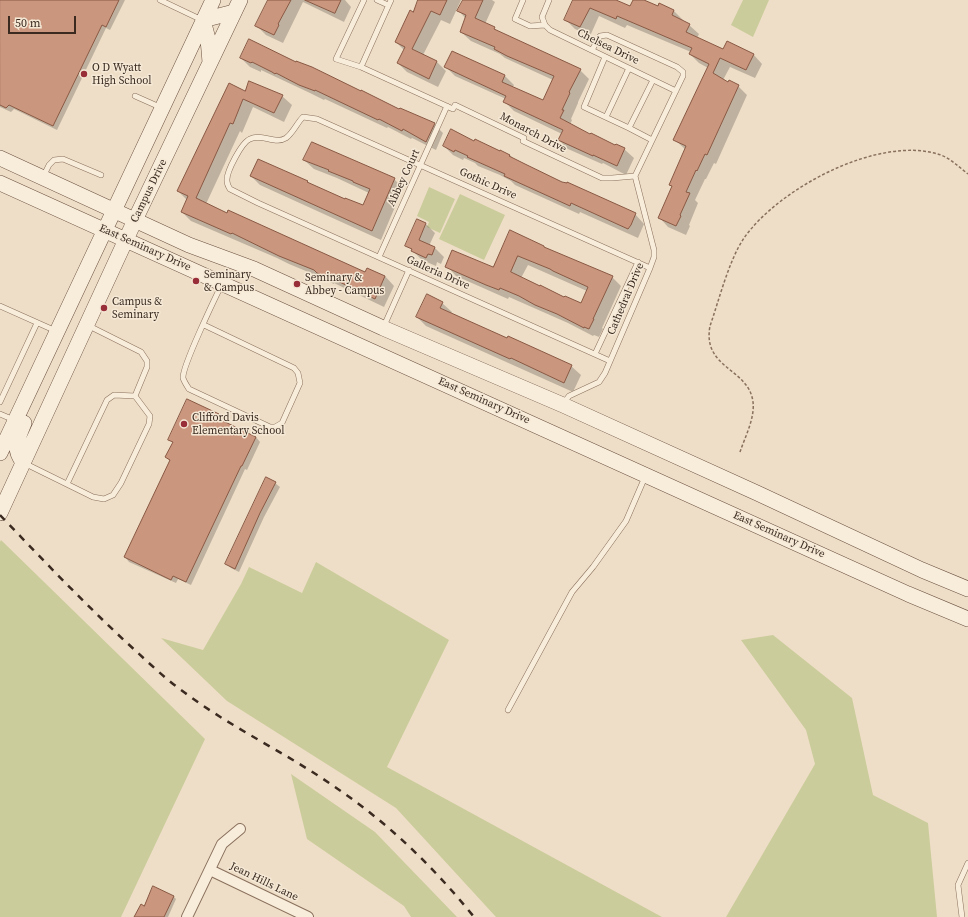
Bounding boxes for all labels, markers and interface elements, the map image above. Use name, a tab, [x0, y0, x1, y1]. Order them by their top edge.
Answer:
scale bar	[10, 8, 78, 34]
text: 50 m	[15, 15, 41, 31]
street label: Chelsea Drive	[575, 26, 641, 68]
place label: O D Wyatt High School	[92, 61, 151, 87]
marker: O D Wyatt High School	[79, 69, 89, 79]
street label: Monarch Drive	[497, 110, 569, 156]
street label: Abbey Court	[385, 147, 423, 209]
street label: Campus Drive	[128, 157, 170, 225]
street label: Gothic Drive	[457, 165, 519, 203]
street label: East Seminary Drive	[97, 222, 193, 274]
street label: Galleria Drive	[404, 253, 472, 293]
street label: Cathedral Drive	[605, 261, 647, 337]
place label: Seminary & Campus	[204, 268, 254, 294]
place label: Seminary & Abbey - Campus	[305, 271, 384, 297]
marker: Seminary & Campus	[191, 276, 201, 286]
marker: Seminary & Abbey - Campus	[292, 279, 302, 289]
place label: Campus & Seminary	[112, 295, 162, 321]
marker: Campus & Seminary	[99, 303, 109, 313]
street label: East Seminary Drive	[436, 375, 532, 427]
place label: Clifford Davis Elementary School	[192, 411, 284, 437]
marker: Clifford Davis Elementary School	[179, 419, 189, 429]
street label: East Seminary Drive	[731, 509, 827, 561]
street label: Jean Hills Lane	[228, 860, 300, 904]

